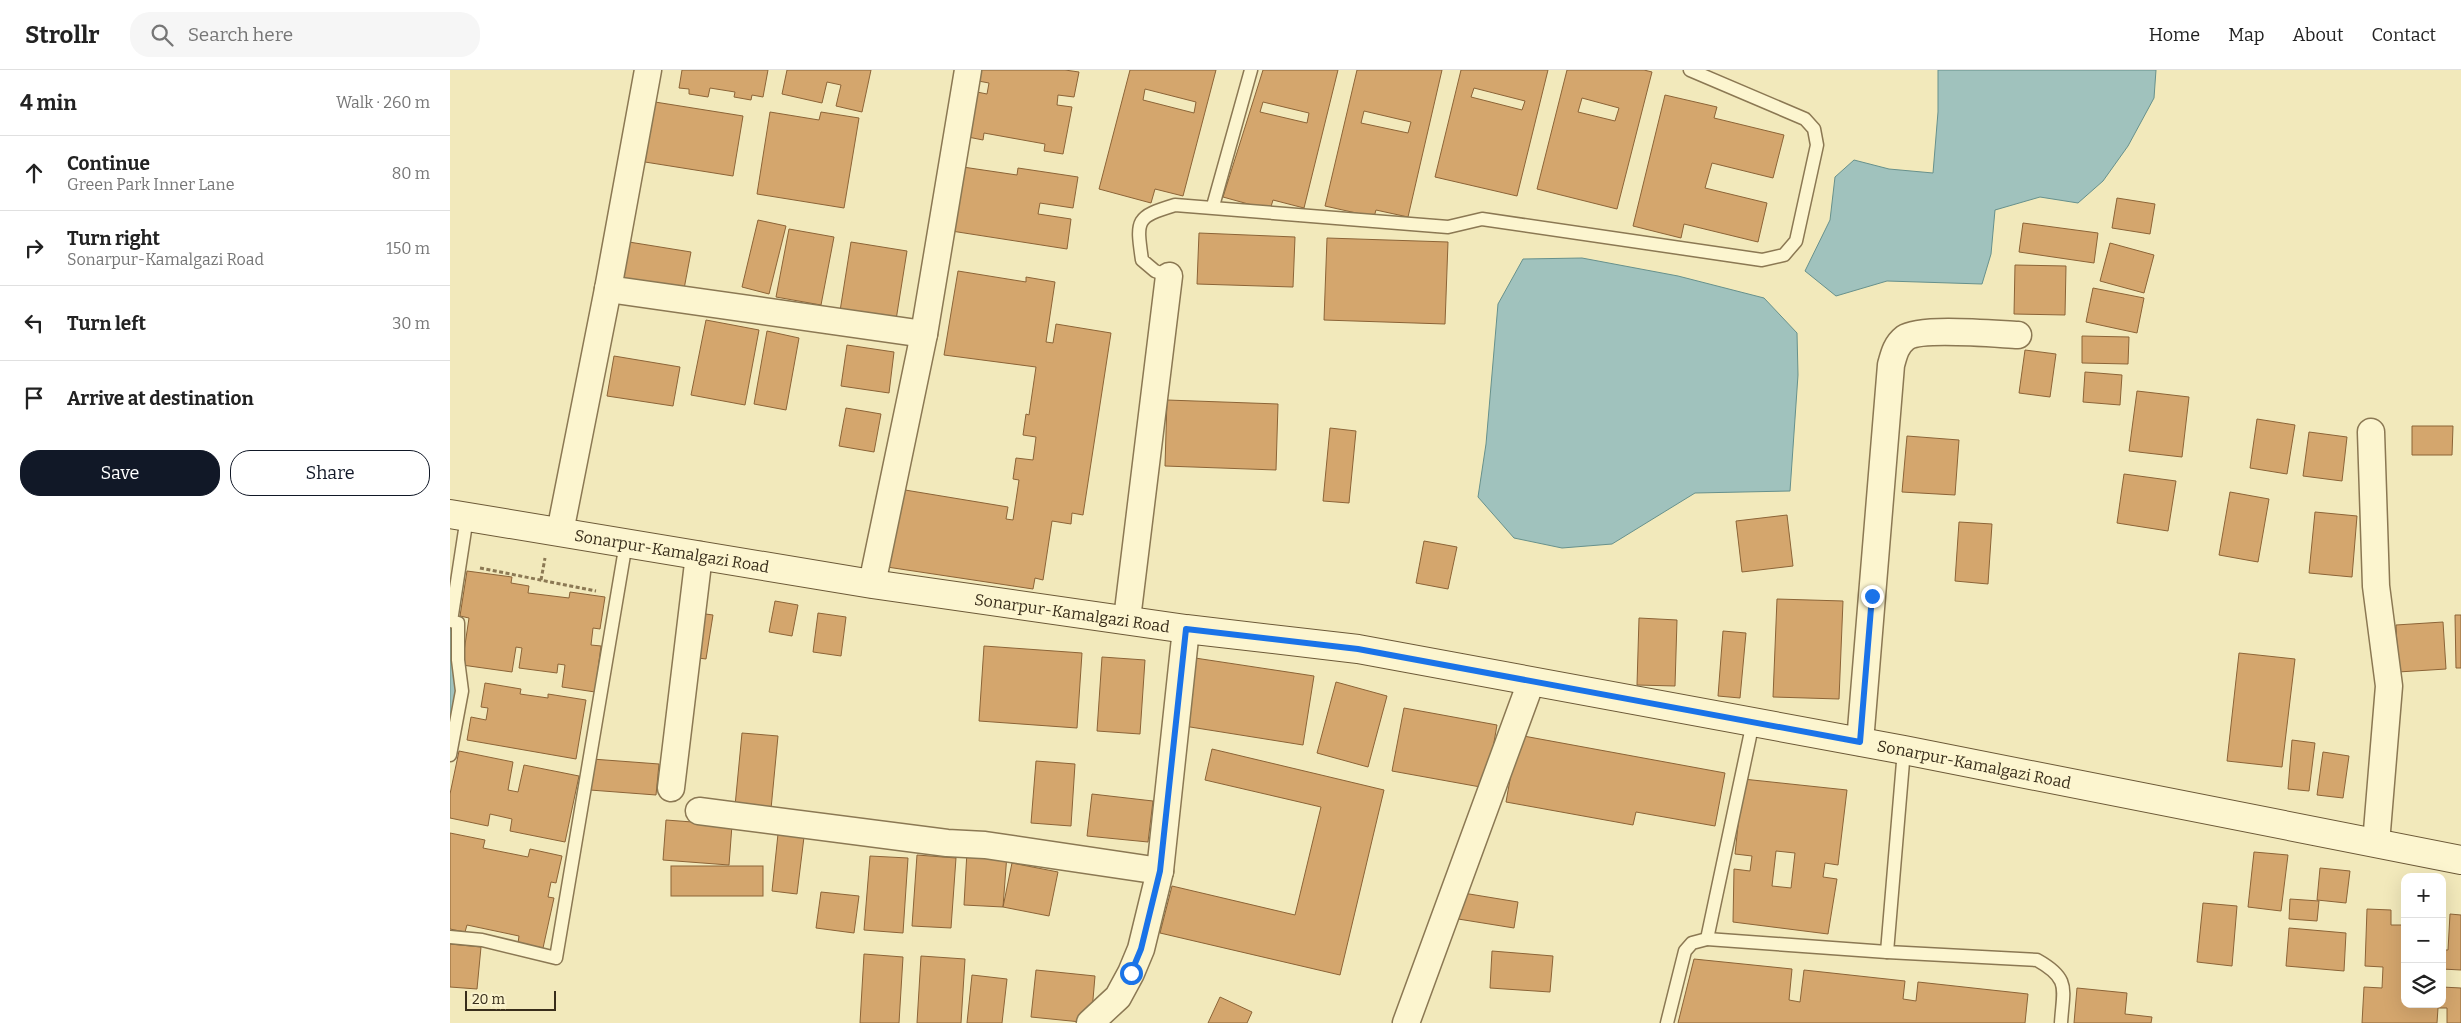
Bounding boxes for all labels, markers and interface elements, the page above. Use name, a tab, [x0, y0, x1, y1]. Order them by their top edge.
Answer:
search box	[130, 12, 480, 57]
text: Strollr	[25, 21, 100, 49]
icon: search	[148, 21, 176, 49]
text: Search here	[188, 23, 293, 46]
text: Home	[2149, 24, 2200, 46]
text: Map	[2228, 24, 2264, 46]
text: About	[2292, 24, 2343, 46]
text: Contact	[2371, 24, 2436, 46]
text: 4 min	[20, 90, 77, 116]
text: Walk · 260 m	[336, 93, 430, 112]
text: Continue	[67, 152, 150, 175]
icon: ahead	[20, 159, 48, 187]
text: 80 m	[392, 164, 430, 183]
text: Green Park Inner Lane	[67, 175, 234, 194]
text: Turn right	[67, 227, 160, 250]
icon: right	[20, 234, 48, 262]
text: 150 m	[386, 239, 430, 258]
text: Sonarpur-Kamalgazi Road	[67, 250, 264, 269]
icon: left	[20, 309, 48, 337]
text: Turn left	[67, 312, 146, 335]
text: 30 m	[392, 314, 430, 333]
icon: arrive	[20, 384, 48, 412]
text: Arrive at destination	[67, 387, 254, 410]
button: Save	[20, 450, 220, 496]
button: Share	[230, 450, 430, 496]
street label: Sonarpur-Kamalgazi Road	[573, 526, 771, 577]
route end	[1861, 585, 1884, 608]
street label: Sonarpur-Kamalgazi Road	[973, 590, 1172, 637]
street label: Sonarpur-Kamalgazi Road	[1876, 736, 2073, 793]
map controls	[2401, 873, 2446, 1008]
button: +	[2401, 873, 2446, 918]
button: −	[2401, 918, 2446, 963]
route start	[1120, 962, 1143, 985]
button: layers	[2401, 963, 2446, 1008]
scale bar	[465, 988, 556, 1011]
text: 20 m	[472, 991, 505, 1008]

